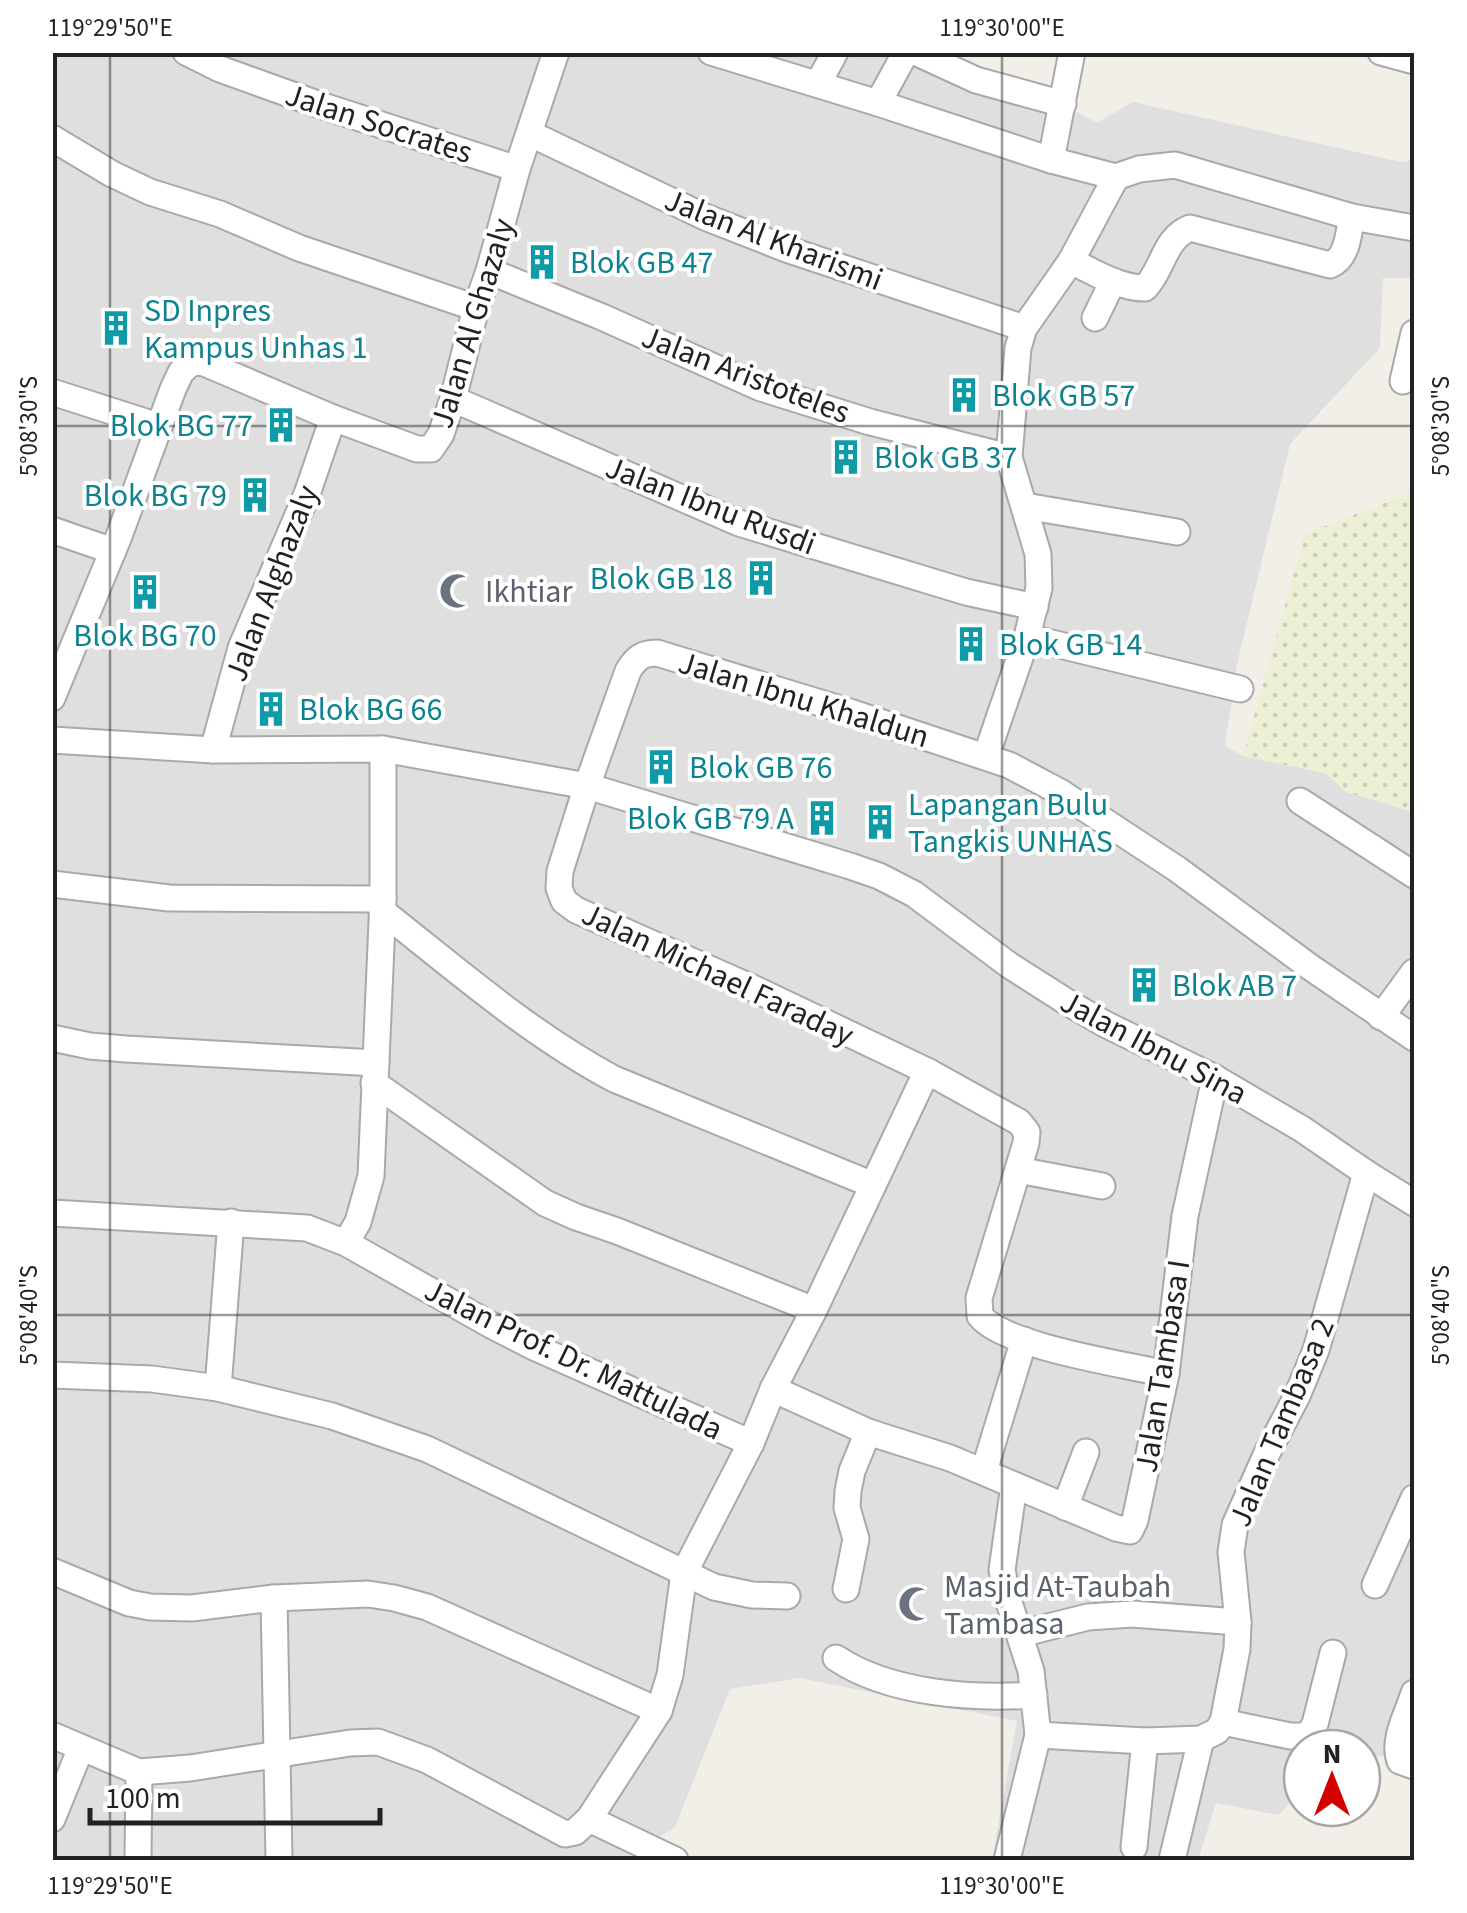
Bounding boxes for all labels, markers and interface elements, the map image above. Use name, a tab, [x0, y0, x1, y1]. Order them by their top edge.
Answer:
text: 119°29'50"E	[47, 10, 173, 46]
text: 119°30'00"E	[939, 10, 1065, 46]
street label: Jalan Socrates	[279, 72, 478, 176]
street label: Jalan Al Kharismi	[658, 177, 889, 303]
street label: Jalan Al Ghazaly	[419, 213, 527, 434]
place label: Blok GB 47	[570, 240, 713, 286]
building icon: Blok GB 47	[523, 243, 561, 281]
place label: SD Inpres Kampus Unhas 1	[144, 288, 368, 371]
building icon: SD Inpres Kampus Unhas 1	[97, 309, 135, 347]
street label: Jalan Aristoteles	[635, 314, 856, 436]
place label: Blok GB 57	[992, 373, 1135, 419]
text: 5°08'30"S	[11, 376, 47, 476]
building icon: Blok GB 57	[945, 376, 983, 414]
text: 5°08'30"S	[1423, 376, 1459, 476]
place label: Blok BG 77	[110, 403, 253, 449]
building icon: Blok BG 77	[262, 406, 300, 444]
place label: Blok GB 37	[874, 435, 1017, 481]
building icon: Blok GB 37	[827, 438, 865, 476]
street label: Jalan Ibnu Rusdi	[599, 445, 822, 567]
place label: Blok BG 79	[84, 473, 227, 519]
building icon: Blok BG 79	[236, 476, 274, 514]
street label: Jalan Alghazaly	[213, 478, 331, 688]
place label: Blok GB 18	[590, 556, 733, 602]
building icon: Blok GB 18	[742, 559, 780, 597]
place label: Ikhtiar	[485, 569, 573, 615]
mosque icon: Ikhtiar	[438, 572, 476, 610]
building icon: Blok BG 70	[126, 573, 164, 611]
place label: Blok BG 70	[73, 613, 217, 659]
place label: Blok GB 14	[999, 622, 1142, 668]
building icon: Blok GB 14	[952, 625, 990, 663]
street label: Jalan Ibnu Khaldun	[673, 640, 935, 760]
place label: Blok BG 66	[299, 687, 442, 733]
building icon: Blok BG 66	[252, 690, 290, 728]
place label: Blok GB 76	[689, 745, 832, 791]
building icon: Blok GB 76	[642, 748, 680, 786]
place label: Lapangan Bulu Tangkis UNHAS	[908, 782, 1113, 865]
place label: Blok GB 79 A	[627, 796, 795, 842]
building icon: Blok GB 79 A	[803, 799, 841, 837]
building icon: Lapangan Bulu Tangkis UNHAS	[861, 803, 899, 841]
street label: Jalan Michael Faraday	[574, 892, 861, 1058]
place label: Blok AB 7	[1172, 963, 1297, 1009]
building icon: Blok AB 7	[1125, 966, 1163, 1004]
street label: Jalan Ibnu Sina	[1052, 979, 1255, 1116]
street label: Jalan Tambasa I	[1123, 1256, 1203, 1476]
text: 5°08'40"S	[11, 1265, 47, 1365]
text: 5°08'40"S	[1423, 1265, 1459, 1365]
street label: Jalan Prof. Dr. Mattulada	[417, 1268, 731, 1452]
street label: Jalan Tambasa 2	[1217, 1311, 1347, 1534]
place label: Masjid At-Taubah Tambasa	[944, 1564, 1171, 1647]
mosque icon: Masjid At-Taubah Tambasa	[897, 1585, 935, 1623]
north arrow	[1282, 1728, 1382, 1828]
text: N	[1323, 1734, 1341, 1774]
scale bar	[90, 1763, 380, 1825]
text: 100 m	[105, 1777, 181, 1820]
text: 119°29'50"E	[47, 1868, 173, 1904]
text: 119°30'00"E	[939, 1868, 1065, 1904]

